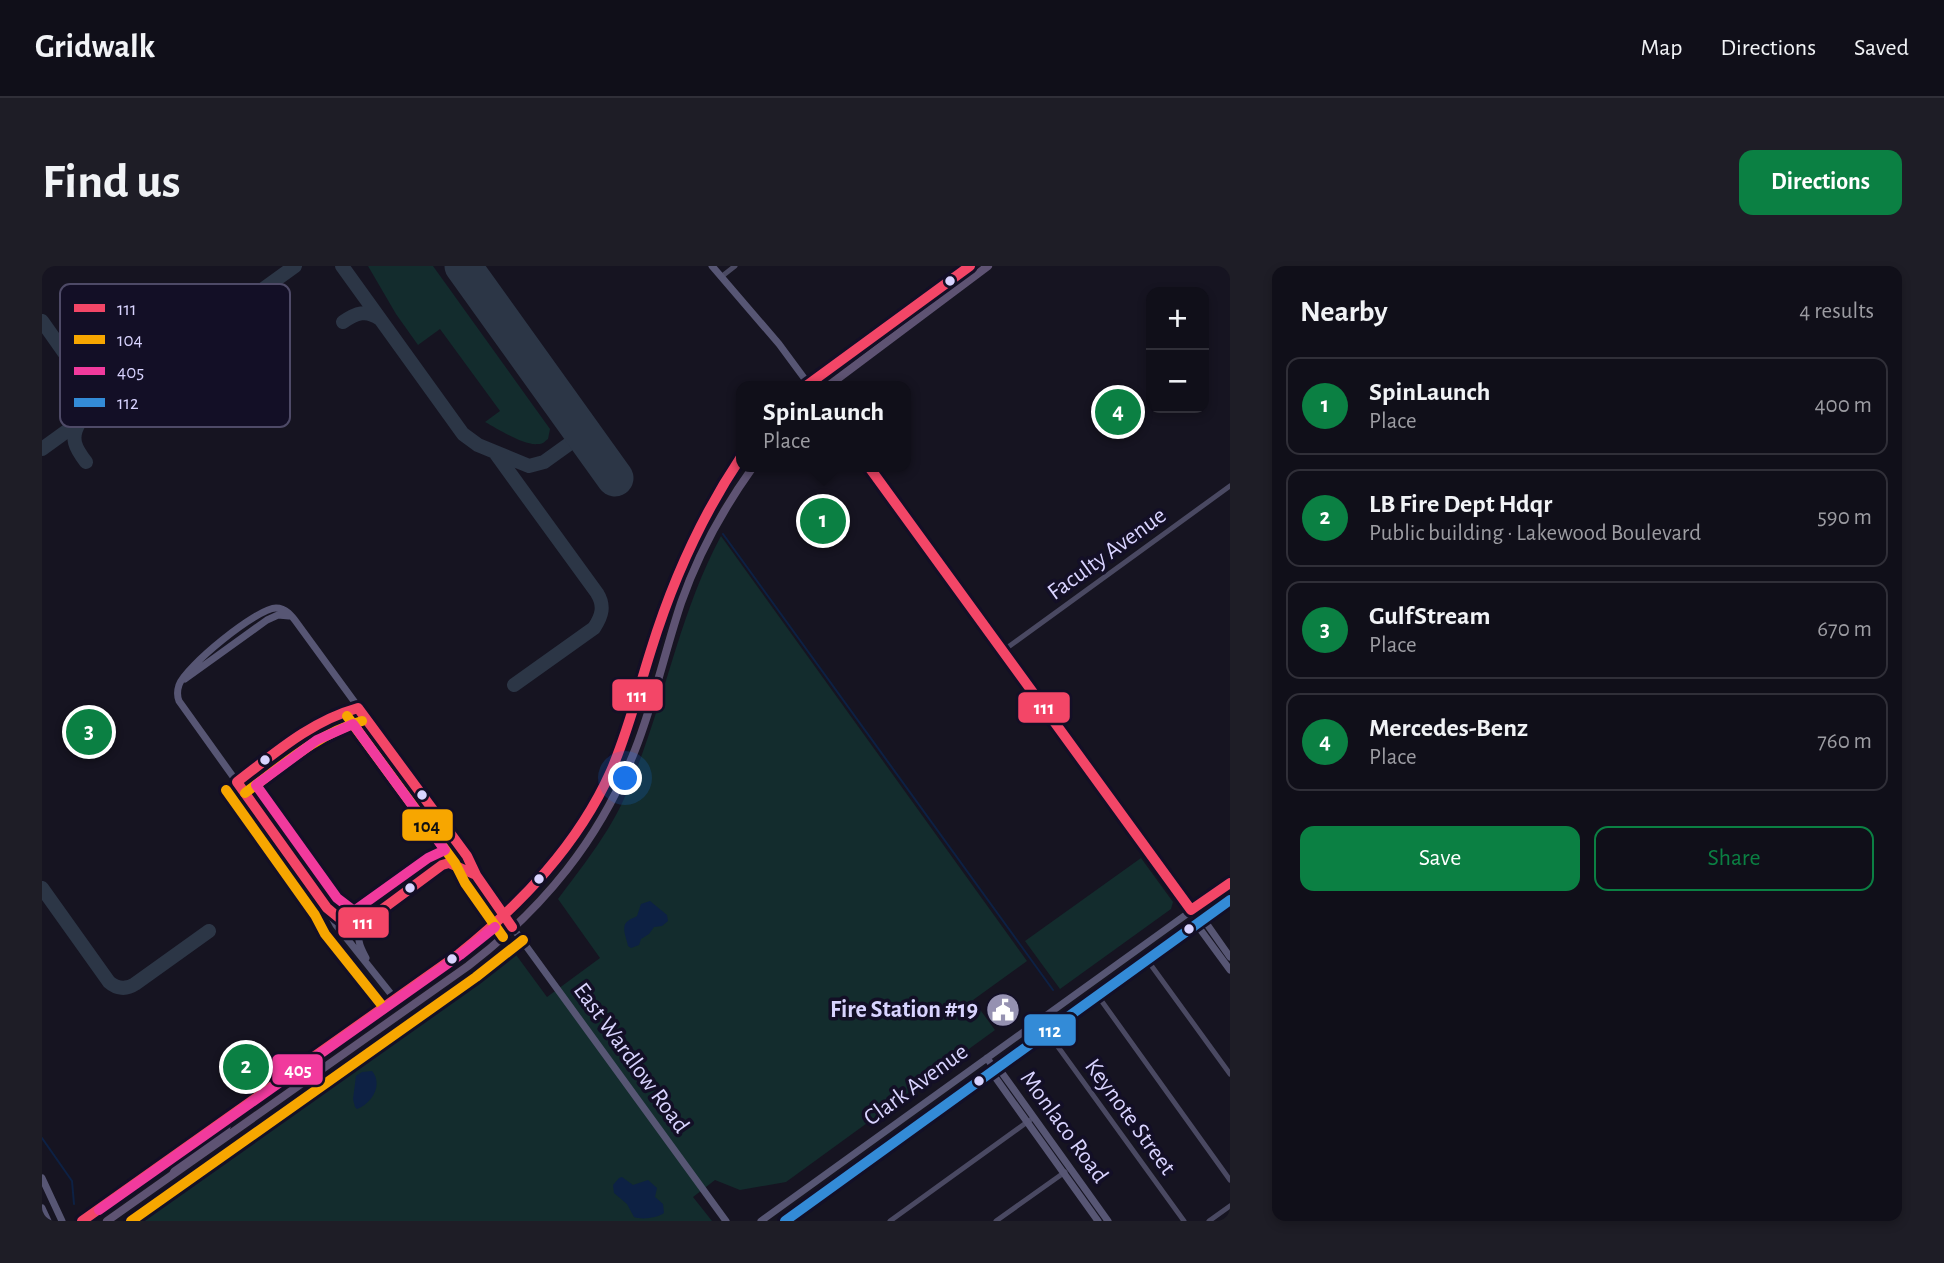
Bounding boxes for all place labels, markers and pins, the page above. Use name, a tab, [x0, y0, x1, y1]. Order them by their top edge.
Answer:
unlabelled marker	[943, 274, 957, 288]
pin: 4	[1095, 386, 1141, 438]
pin: 1	[800, 495, 846, 547]
pin: 3	[66, 706, 112, 758]
unlabelled marker	[258, 753, 272, 767]
unlabelled marker	[415, 788, 429, 802]
unlabelled marker	[532, 872, 546, 886]
unlabelled marker	[403, 881, 417, 895]
unlabelled marker	[1182, 922, 1196, 936]
unlabelled marker	[445, 952, 459, 966]
public building icon: Fire Station #19	[984, 991, 1022, 1029]
place label: Fire Station #19	[830, 998, 978, 1022]
pin: 2	[223, 1041, 269, 1093]
unlabelled marker	[972, 1074, 986, 1088]

